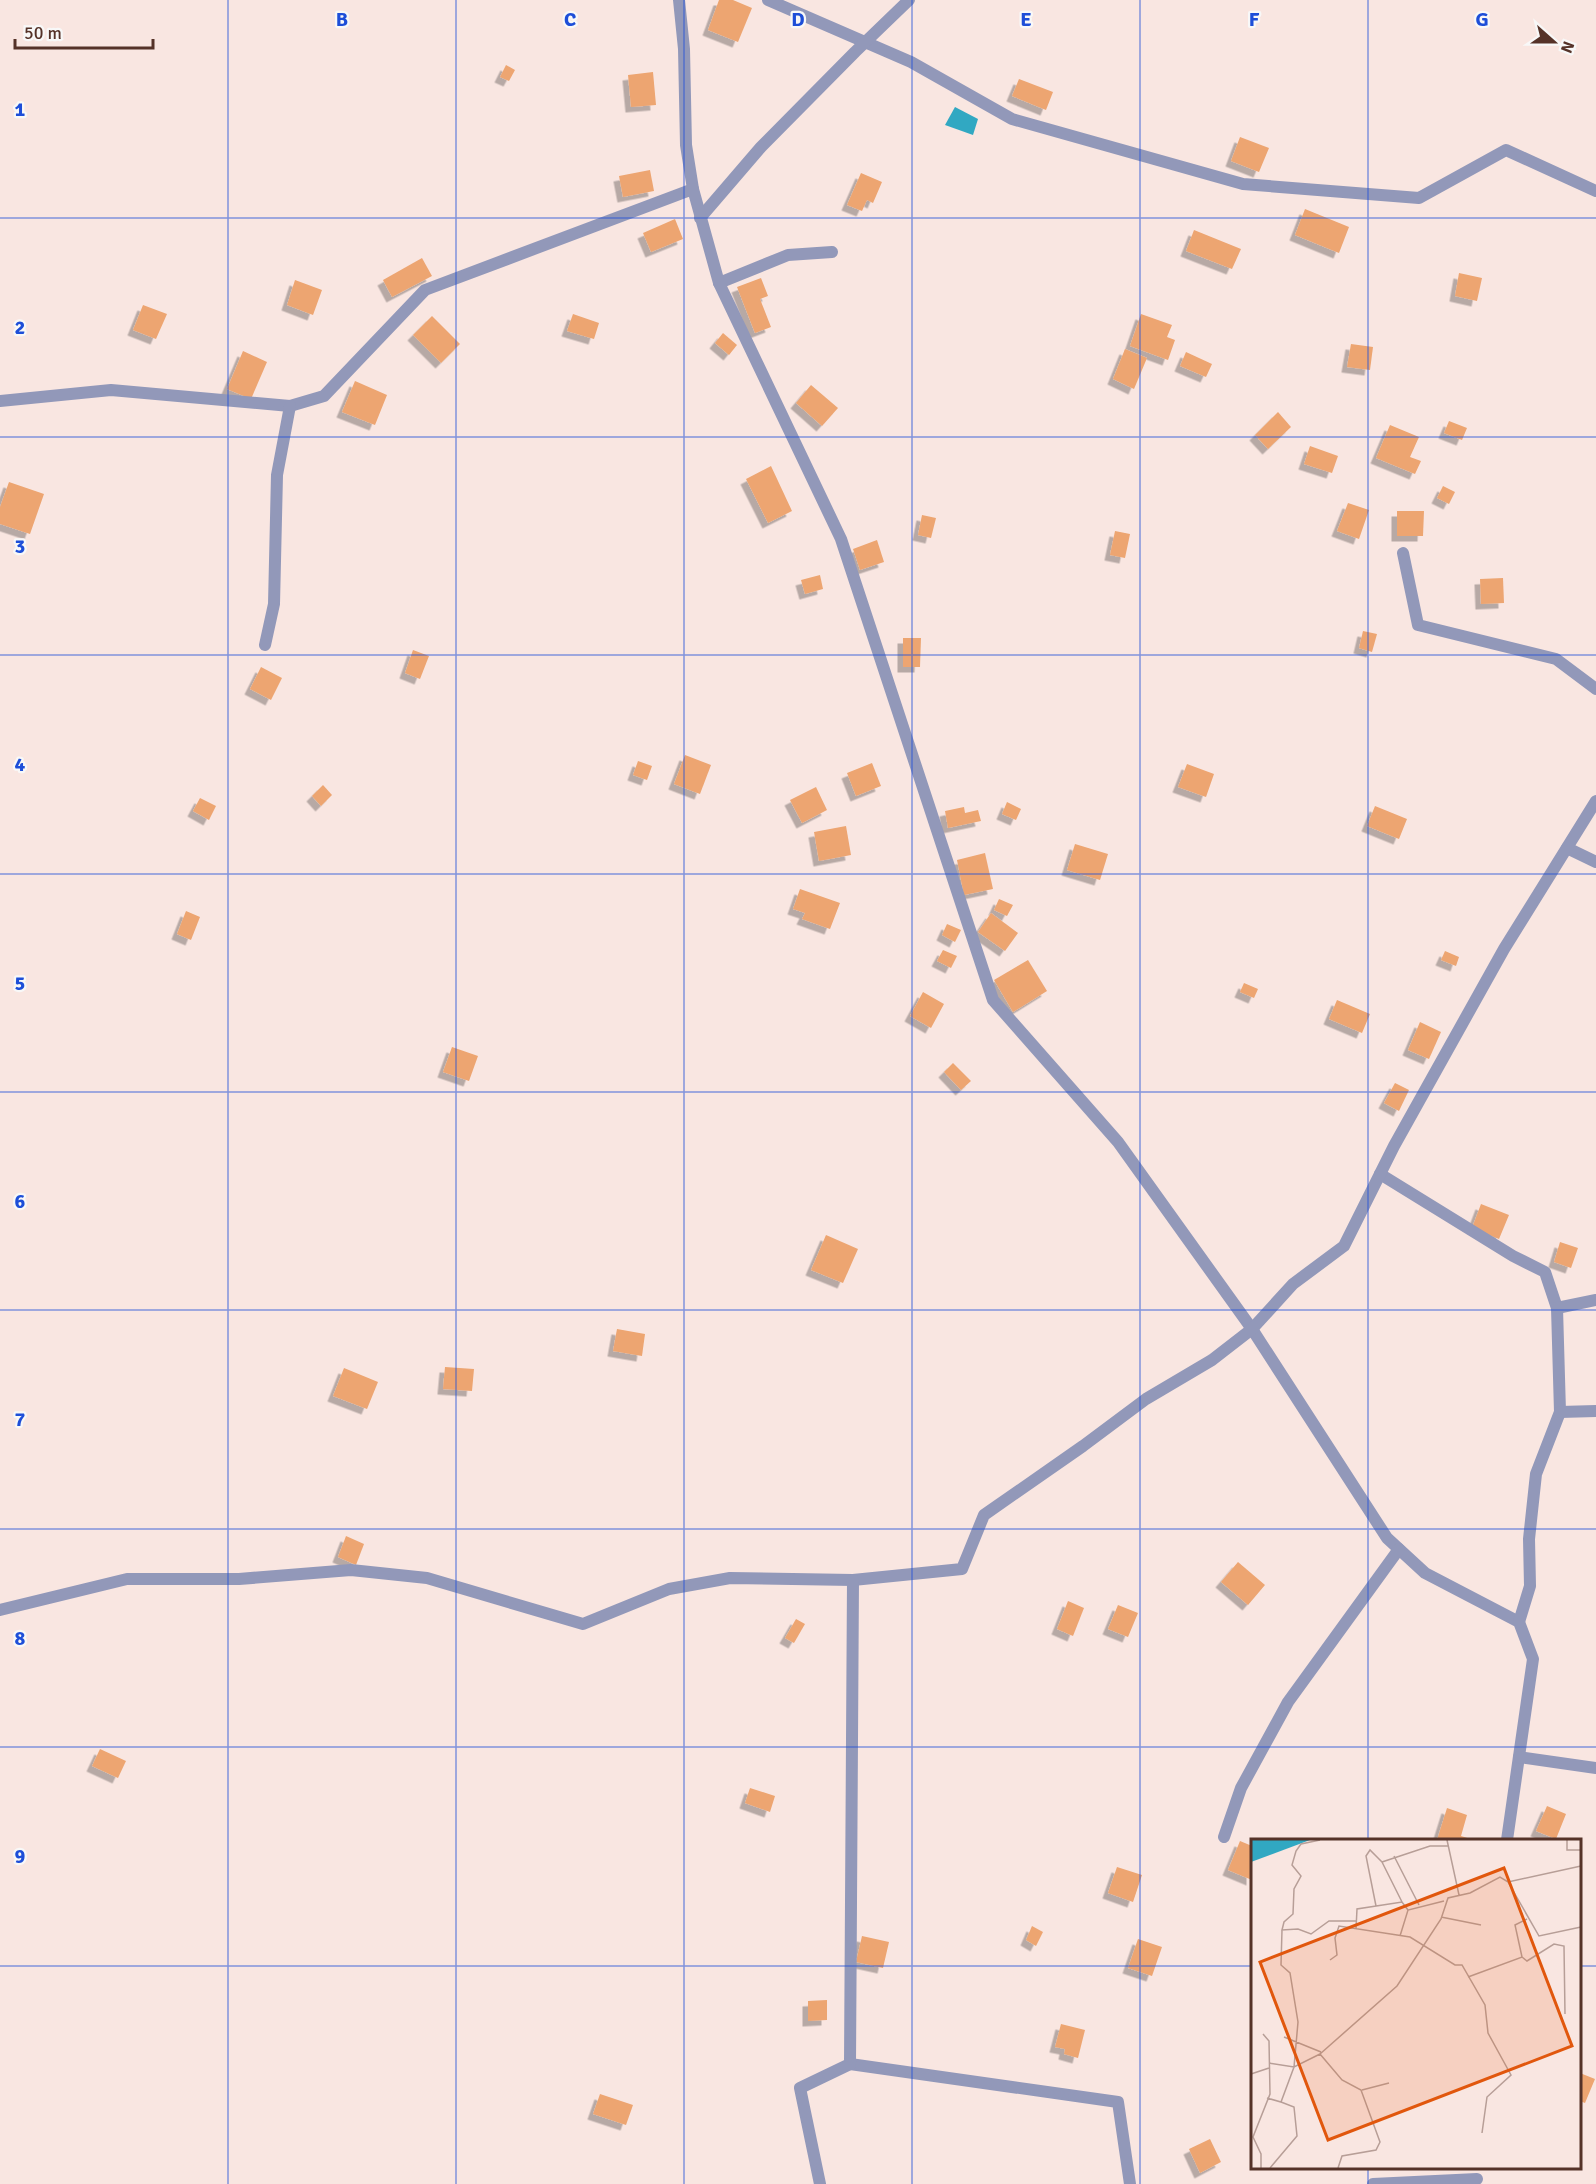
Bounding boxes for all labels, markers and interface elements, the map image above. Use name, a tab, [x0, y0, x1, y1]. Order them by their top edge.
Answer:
text: B	[336, 7, 348, 32]
text: C	[564, 7, 576, 32]
text: D	[791, 7, 805, 32]
text: E	[1020, 7, 1032, 32]
text: F	[1249, 7, 1260, 32]
text: G	[1475, 7, 1489, 32]
scale bar	[15, 12, 153, 50]
north arrow	[1524, 12, 1584, 72]
text: 50 m	[24, 22, 62, 44]
text: N	[1556, 38, 1578, 56]
text: 1	[15, 97, 26, 122]
text: 2	[15, 315, 25, 340]
text: 3	[15, 534, 25, 559]
text: 4	[15, 752, 26, 777]
text: 5	[15, 971, 25, 996]
text: 6	[15, 1189, 26, 1214]
text: 7	[15, 1407, 26, 1432]
text: 8	[15, 1626, 26, 1651]
inset map	[1251, 1839, 1581, 2169]
text: 9	[15, 1844, 26, 1869]

